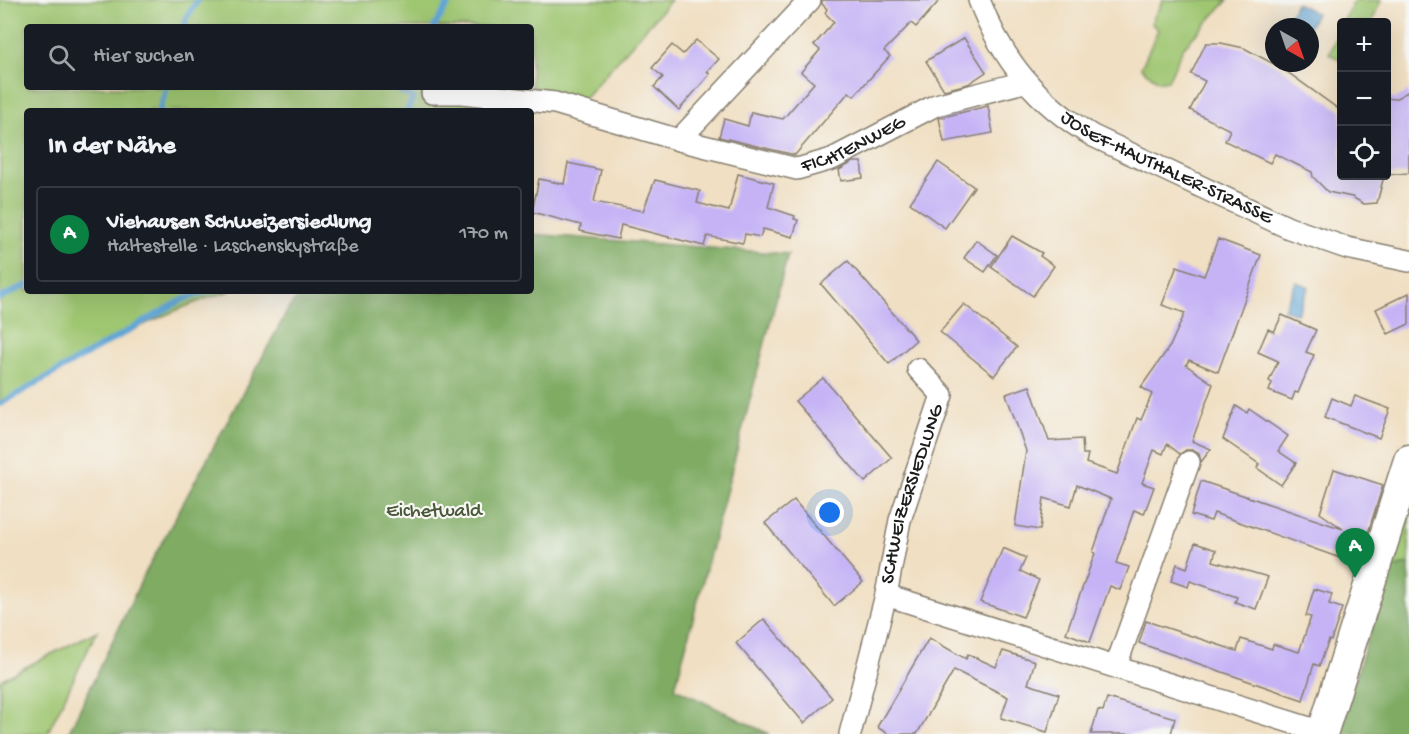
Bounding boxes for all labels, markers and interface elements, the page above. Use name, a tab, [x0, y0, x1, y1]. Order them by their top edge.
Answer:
north arrow	[1265, 18, 1319, 72]
map controls	[1337, 18, 1391, 180]
button: +	[1337, 18, 1391, 72]
search box	[24, 24, 534, 90]
icon: search	[45, 41, 78, 74]
text: Hier suchen	[93, 44, 194, 70]
button: −	[1337, 72, 1391, 126]
street label: JOSEF-HAUTHALER-STRASSE	[1055, 106, 1277, 231]
street label: FICHTENWEG	[798, 111, 911, 179]
button: locate	[1337, 126, 1391, 180]
text: In der Nähe	[48, 132, 176, 163]
text: Viehausen Schweizersiedlung	[107, 210, 372, 236]
text: A	[64, 223, 75, 246]
text: 170 m	[459, 223, 508, 246]
text: Haltestelle · Laschenskystraße	[107, 236, 359, 259]
street label: SCHWEIZERSIEDLUNG	[877, 400, 950, 586]
your location	[815, 498, 844, 527]
park label: Eichetwald	[386, 501, 484, 524]
pin: A	[1336, 528, 1374, 578]

